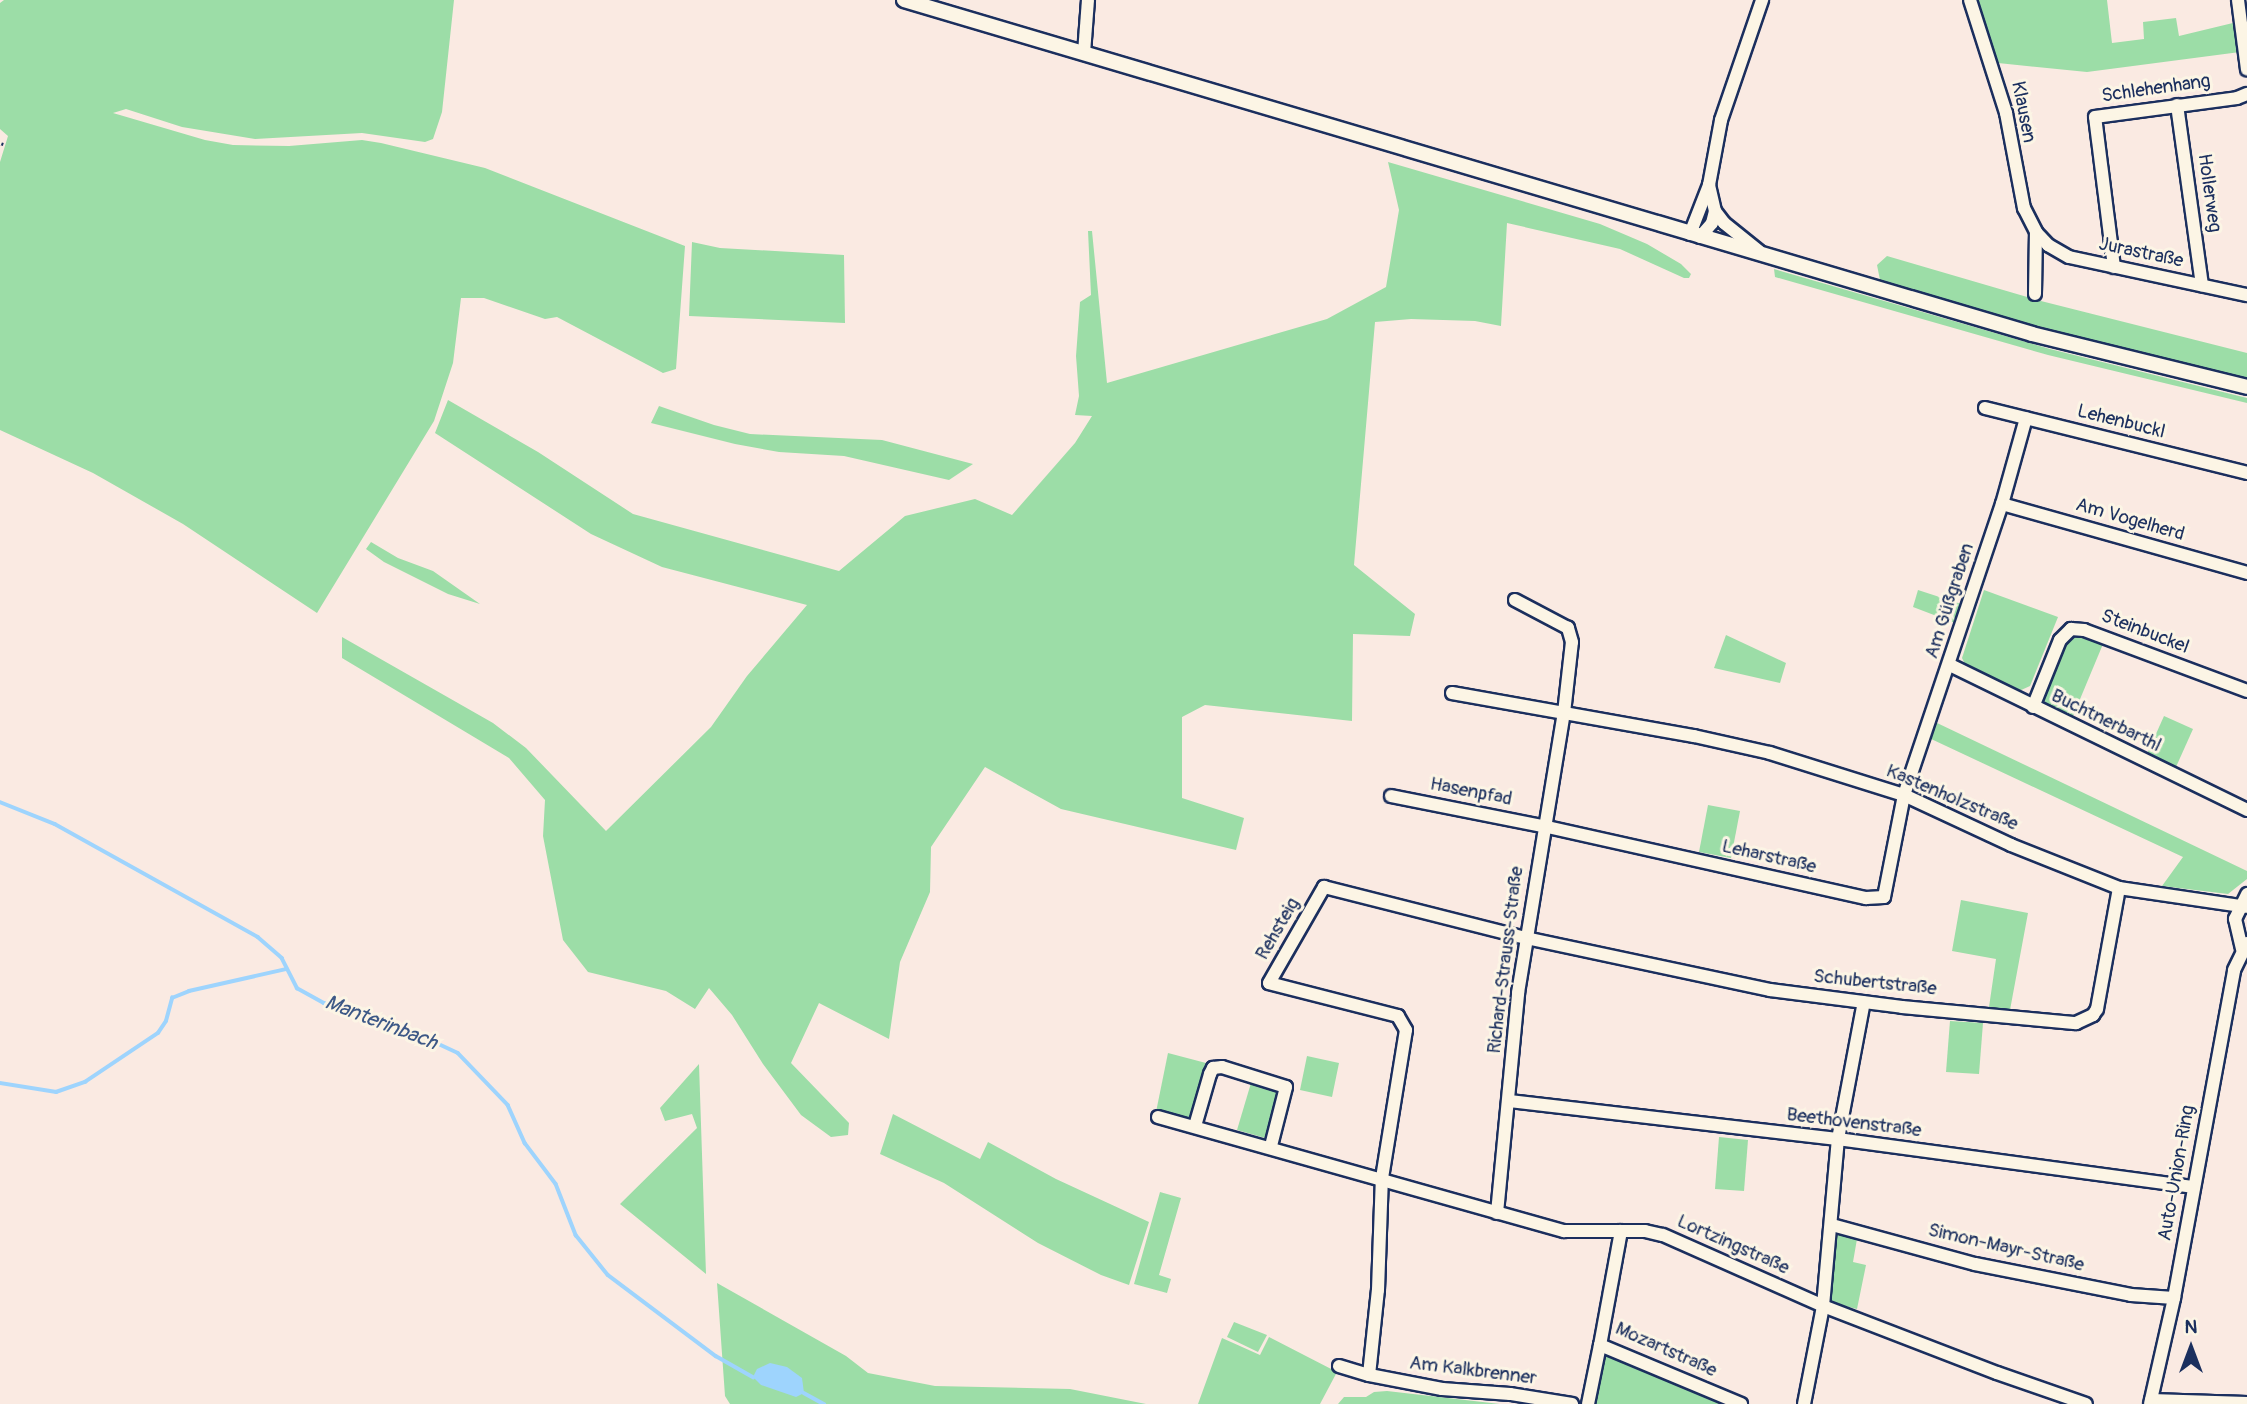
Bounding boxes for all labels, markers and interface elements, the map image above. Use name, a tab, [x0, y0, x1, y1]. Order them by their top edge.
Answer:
street label: Schlehenhang	[2100, 70, 2212, 108]
street label: Klausen	[2006, 79, 2040, 145]
street label: Hollerweg	[2192, 152, 2226, 234]
street label: Jurastraße	[2097, 233, 2185, 273]
street label: Lehenbuckl	[2075, 400, 2167, 444]
street label: Am Vogelherd	[2073, 494, 2187, 546]
street label: Am Güßgraben	[1921, 540, 1979, 662]
street label: Steinbuckel	[2098, 605, 2192, 659]
street label: Buchtnerbarthl	[2047, 685, 2165, 757]
street label: Kastenholzstraße	[1883, 760, 2021, 836]
street label: Hasenpfad	[1428, 773, 1514, 811]
street label: Leharstraße	[1720, 835, 1818, 879]
street label: Richard-Strauss-Straße	[1483, 865, 1529, 1055]
street label: Rehsteig	[1251, 894, 1305, 964]
street label: Schubertstraße	[1812, 965, 1938, 1001]
water label: Manterinbach	[321, 990, 441, 1056]
street label: Beethovenstraße	[1785, 1103, 1923, 1143]
street label: Auto-Union-Ring	[2154, 1103, 2200, 1243]
street label: Lortzingstraße	[1673, 1210, 1793, 1280]
street label: Simon-Mayr-Straße	[1926, 1219, 2086, 1277]
north arrow	[2156, 1313, 2226, 1383]
text: N	[2185, 1315, 2197, 1339]
street label: Mozartstraße	[1612, 1318, 1720, 1382]
street label: Am Kalkbrenner	[1408, 1352, 1538, 1390]

